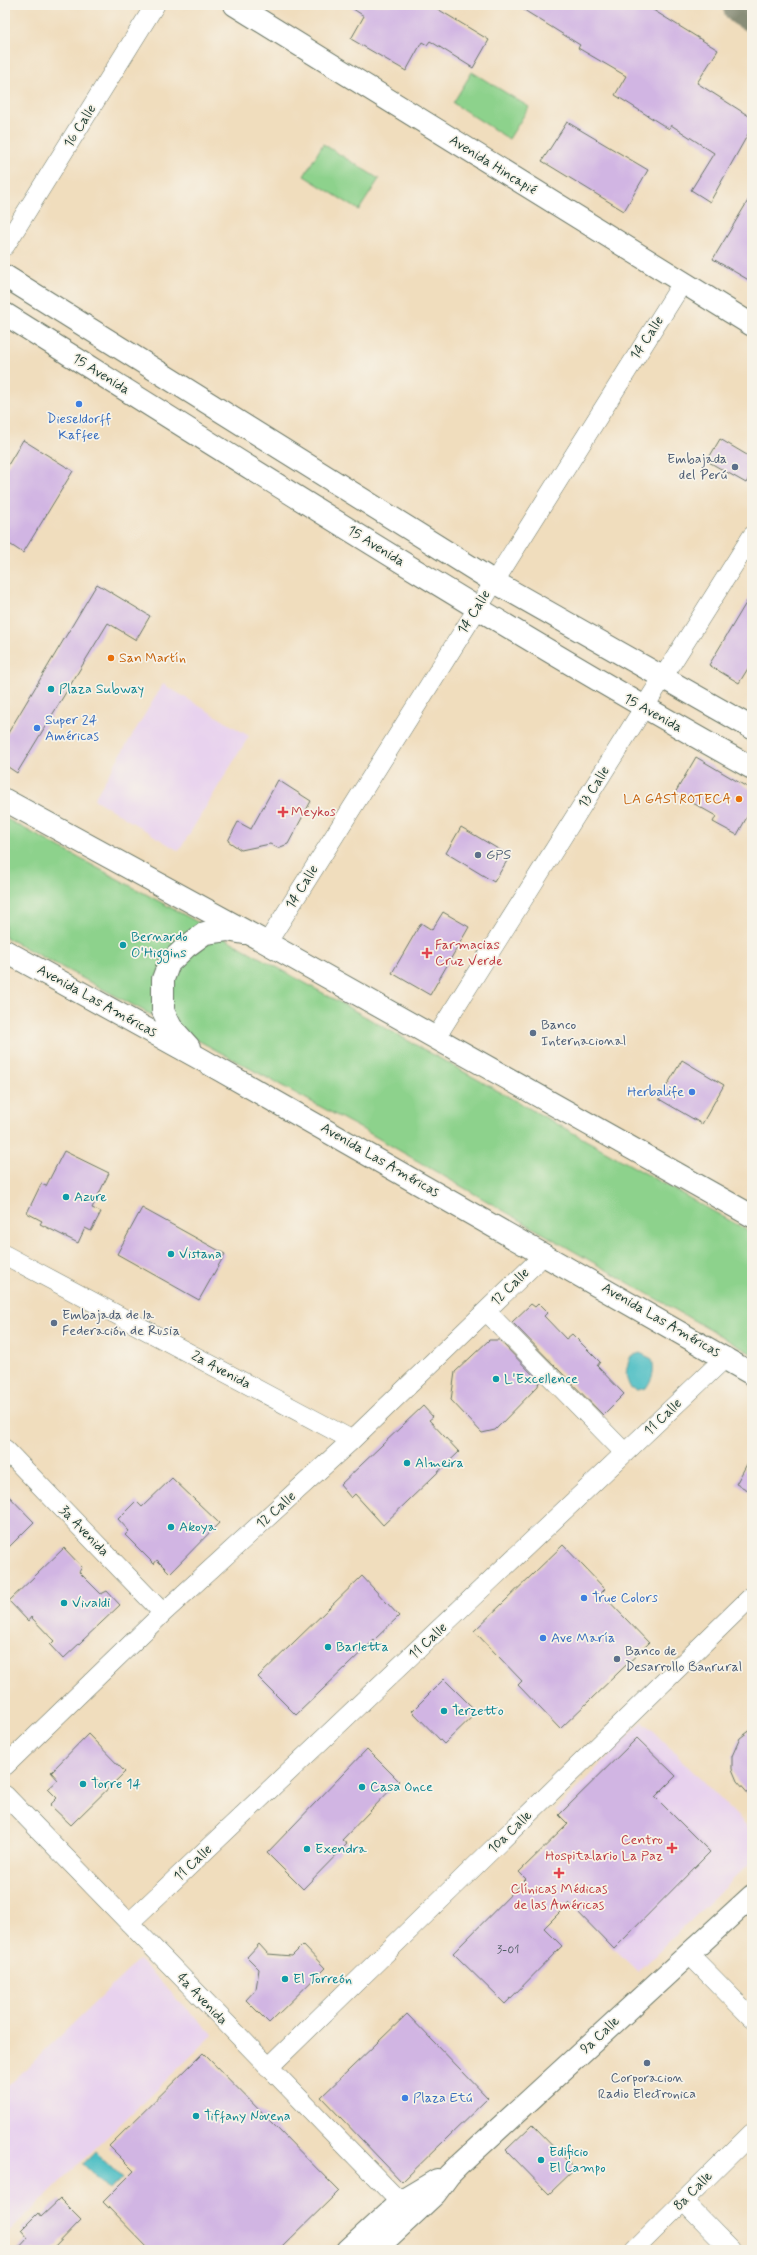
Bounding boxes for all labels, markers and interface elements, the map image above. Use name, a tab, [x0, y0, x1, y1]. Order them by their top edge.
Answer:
street label: 16 Calle	[60, 101, 100, 151]
street label: Avenida Hincapié	[446, 131, 540, 199]
street label: 14 Calle	[626, 313, 668, 363]
street label: 15 Avenida	[69, 349, 133, 399]
marker: Dieseldorff Kaffee	[74, 399, 84, 409]
place label: Dieseldorff Kaffee	[47, 410, 111, 444]
place label: Embajada del Perú	[667, 450, 727, 484]
marker: Embajada del Perú	[730, 462, 740, 472]
street label: 15 Avenida	[344, 521, 408, 571]
street label: 14 Calle	[453, 587, 495, 637]
place label: San Martín	[119, 649, 186, 667]
marker: San Martín	[106, 653, 116, 663]
place label: Plaza Subway	[59, 680, 144, 698]
marker: Plaza Subway	[46, 684, 56, 694]
street label: 15 Avenida	[620, 689, 686, 737]
place label: Super 24 Américas	[45, 711, 99, 745]
marker: Super 24 Américas	[32, 723, 42, 733]
street label: 13 Calle	[574, 763, 614, 811]
place label: LA GASTROTECA	[623, 790, 731, 808]
marker: LA GASTROTECA	[734, 794, 744, 804]
place label: Meykos	[291, 803, 336, 821]
marker: Meykos	[278, 807, 288, 817]
place label: GPS	[486, 846, 511, 864]
marker: GPS	[473, 850, 483, 860]
street label: 14 Calle	[281, 862, 323, 912]
place label: Bernardo O'Higgins	[131, 928, 188, 964]
place label: Farmacias Cruz Verde	[435, 936, 503, 970]
marker: Bernardo O'Higgins	[118, 940, 128, 950]
marker: Farmacias Cruz Verde	[422, 948, 432, 958]
street label: Avenida Las Américas	[34, 961, 160, 1042]
place label: Banco Internacional	[541, 1016, 626, 1050]
marker: Banco Internacional	[528, 1028, 538, 1038]
place label: Herbalife	[627, 1083, 684, 1101]
marker: Herbalife	[687, 1087, 697, 1097]
street label: Avenida Las Américas	[317, 1119, 443, 1202]
place label: Azure	[74, 1188, 107, 1206]
marker: Azure	[61, 1192, 71, 1202]
place label: Vistana	[179, 1245, 222, 1263]
marker: Vistana	[166, 1249, 176, 1259]
street label: 12 Calle	[487, 1264, 533, 1310]
street label: Avenida Las Américas	[598, 1279, 724, 1362]
place label: Embajada de la Federación de Rusia	[62, 1306, 180, 1340]
marker: Embajada de la Federación de Rusia	[49, 1318, 59, 1328]
street label: 2a Avenida	[188, 1347, 254, 1393]
place label: L'Excellence	[504, 1370, 578, 1388]
marker: L'Excellence	[491, 1374, 501, 1384]
street label: 11 Calle	[640, 1394, 686, 1440]
place label: Almeira	[415, 1454, 464, 1472]
marker: Almeira	[402, 1458, 412, 1468]
street label: 12 Calle	[252, 1487, 300, 1533]
street label: 3a Avenida	[55, 1502, 113, 1560]
place label: Akoya	[179, 1518, 217, 1536]
marker: Akoya	[166, 1522, 176, 1532]
place label: True Colors	[592, 1589, 658, 1607]
marker: True Colors	[579, 1593, 589, 1603]
place label: Vivaldi	[72, 1594, 110, 1612]
marker: Vivaldi	[59, 1598, 69, 1608]
street label: 11 Calle	[405, 1619, 451, 1663]
place label: Ave María	[551, 1629, 615, 1647]
marker: Ave María	[538, 1633, 548, 1643]
place label: Barletta	[336, 1638, 389, 1656]
marker: Barletta	[323, 1642, 333, 1652]
place label: Banco de Desarrollo Banrural	[625, 1642, 742, 1676]
marker: Banco de Desarrollo Banrural	[612, 1654, 622, 1664]
place label: Terzetto	[452, 1702, 504, 1720]
marker: Terzetto	[439, 1706, 449, 1716]
place label: Torre 14	[91, 1775, 141, 1793]
place label: Casa Once	[370, 1778, 433, 1796]
marker: Torre 14	[78, 1779, 88, 1789]
marker: Casa Once	[357, 1782, 367, 1792]
street label: 10a Calle	[484, 1806, 536, 1858]
place label: Centro Hospitalario La Paz	[545, 1831, 663, 1865]
place label: Exendra	[315, 1840, 367, 1858]
street label: 11 Calle	[170, 1841, 216, 1885]
marker: Centro Hospitalario La Paz	[666, 1842, 678, 1854]
marker: Exendra	[302, 1844, 312, 1854]
marker: Clínicas Médicas de las Américas	[553, 1867, 565, 1879]
place label: Clínicas Médicas de las Américas	[511, 1880, 608, 1914]
house number: 3-01	[497, 1942, 519, 1958]
street label: 4a Avenida	[173, 1969, 231, 2029]
place label: El Torreón	[293, 1970, 352, 1988]
marker: El Torreón	[280, 1974, 290, 1984]
street label: 9a Calle	[577, 2012, 624, 2058]
marker: Corporacion Radio Electronica	[642, 2058, 652, 2068]
place label: Corporacion Radio Electronica	[598, 2069, 696, 2103]
place label: Plaza Etú	[413, 2089, 472, 2107]
marker: Plaza Etú	[400, 2093, 410, 2103]
place label: Tiffany Novena	[204, 2107, 291, 2125]
marker: Tiffany Novena	[191, 2111, 201, 2121]
place label: Edificio El Campo	[549, 2143, 606, 2177]
marker: Edificio El Campo	[536, 2155, 546, 2165]
street label: 8a Calle	[669, 2167, 717, 2215]

